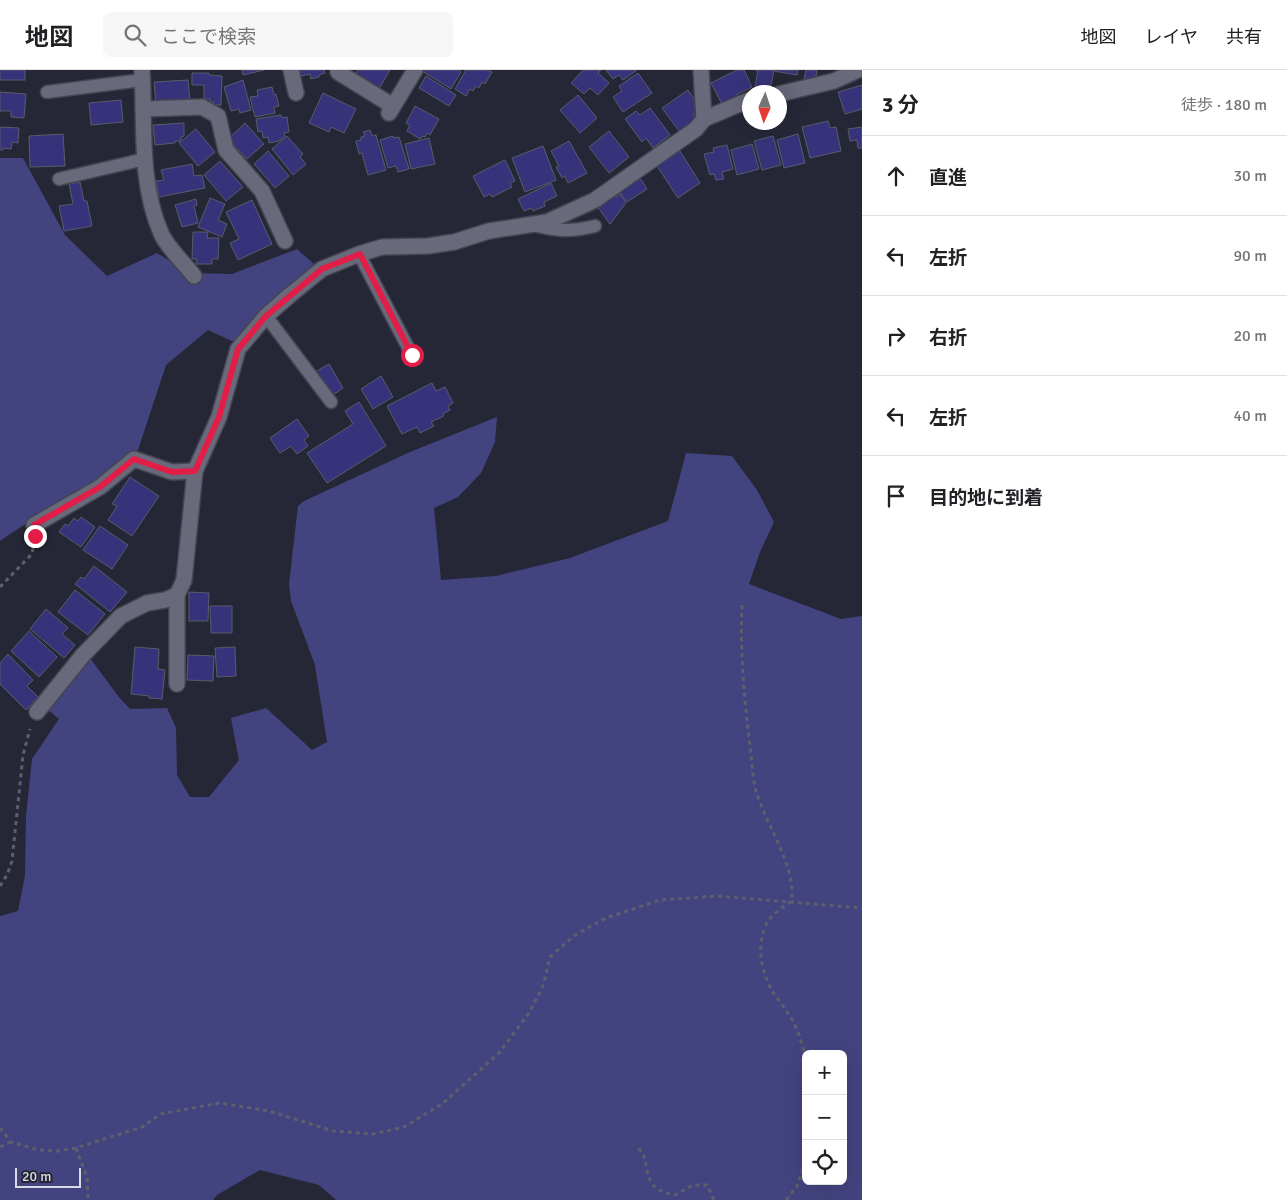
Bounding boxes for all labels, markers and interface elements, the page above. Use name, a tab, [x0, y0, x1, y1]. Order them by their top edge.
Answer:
search box	[103, 12, 453, 57]
icon: search	[121, 21, 149, 49]
text: 地図	[25, 22, 73, 52]
text: ここで検索	[161, 25, 256, 49]
text: 地図	[1081, 26, 1117, 48]
text: レイヤ	[1145, 26, 1198, 48]
text: 共有	[1226, 26, 1262, 48]
north arrow	[742, 85, 787, 130]
text: 3 分	[882, 92, 919, 118]
text: 徒歩 · 180 m	[1181, 95, 1267, 115]
icon: ahead	[882, 162, 910, 190]
text: 直進	[929, 166, 967, 190]
text: 30 m	[1233, 166, 1267, 186]
icon: left	[882, 242, 910, 270]
text: 左折	[929, 246, 967, 270]
text: 90 m	[1233, 246, 1267, 266]
icon: right	[882, 322, 910, 350]
text: 右折	[929, 326, 967, 350]
text: 20 m	[1233, 326, 1267, 346]
route start	[401, 344, 424, 367]
icon: left	[882, 402, 910, 430]
text: 左折	[929, 406, 967, 430]
text: 40 m	[1233, 406, 1267, 426]
icon: arrive	[882, 482, 910, 510]
text: 目的地に到着	[929, 486, 1043, 510]
route end	[24, 525, 47, 548]
map controls	[802, 1050, 847, 1185]
button: +	[802, 1050, 847, 1095]
button: −	[802, 1095, 847, 1140]
button: locate	[802, 1140, 847, 1185]
scale bar	[15, 1165, 81, 1188]
text: 20 m	[22, 1168, 51, 1185]

